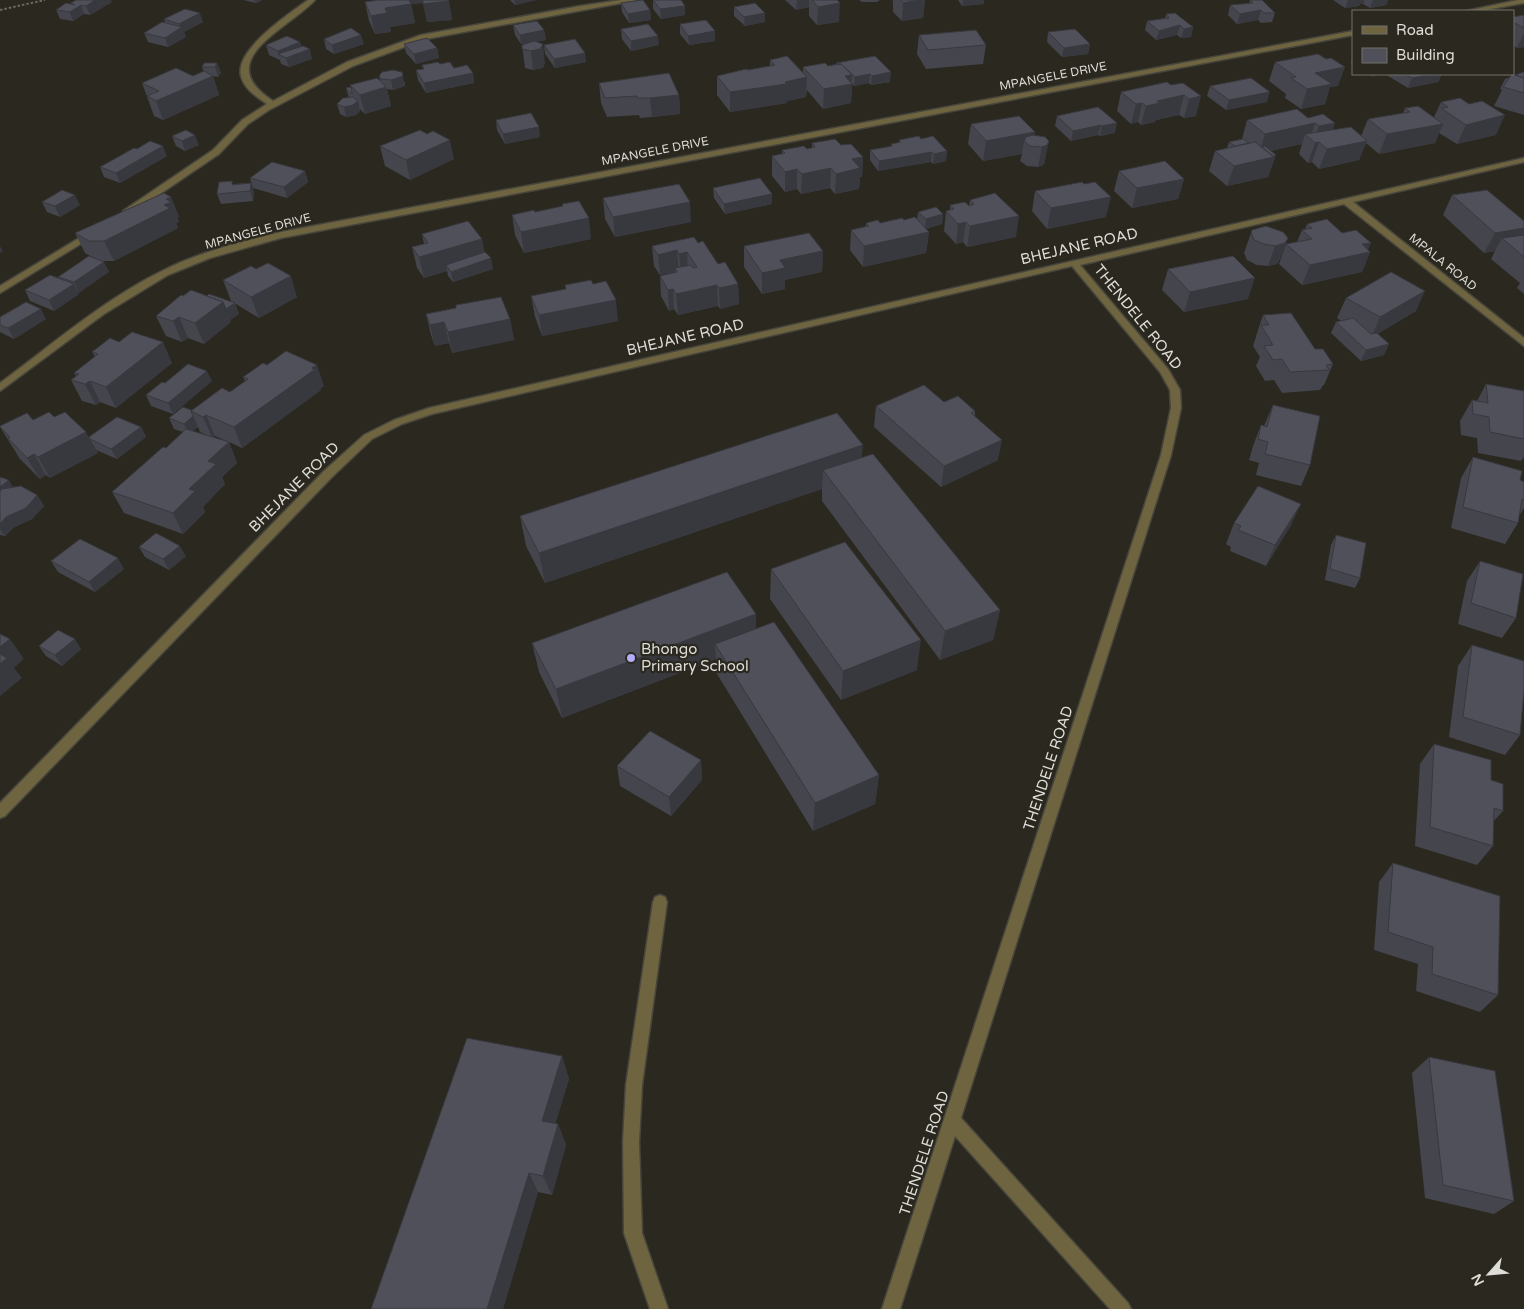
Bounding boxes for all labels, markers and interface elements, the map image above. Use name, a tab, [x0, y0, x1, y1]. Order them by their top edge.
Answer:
legend	[1352, 10, 1514, 75]
text: Road	[1396, 21, 1434, 39]
text: Building	[1396, 46, 1455, 64]
street label: MPANGELE DRIVE	[998, 59, 1108, 93]
street label: MPANGELE DRIVE	[600, 134, 710, 168]
street label: MPANGELE DRIVE	[203, 210, 313, 252]
street label: BHEJANE ROAD	[1018, 224, 1140, 268]
street label: MPALA ROAD	[1406, 230, 1480, 294]
street label: THENDELE ROAD	[1090, 261, 1186, 373]
street label: BHEJANE ROAD	[624, 315, 746, 359]
street label: BHEJANE ROAD	[245, 438, 343, 536]
place label: Bhongo Primary School	[641, 640, 749, 675]
marker: Bhongo Primary School	[625, 652, 637, 664]
street label: THENDELE ROAD	[1019, 703, 1077, 833]
street label: THENDELE ROAD	[895, 1088, 953, 1218]
north arrow	[1464, 1249, 1514, 1299]
text: N	[1468, 1271, 1488, 1289]

